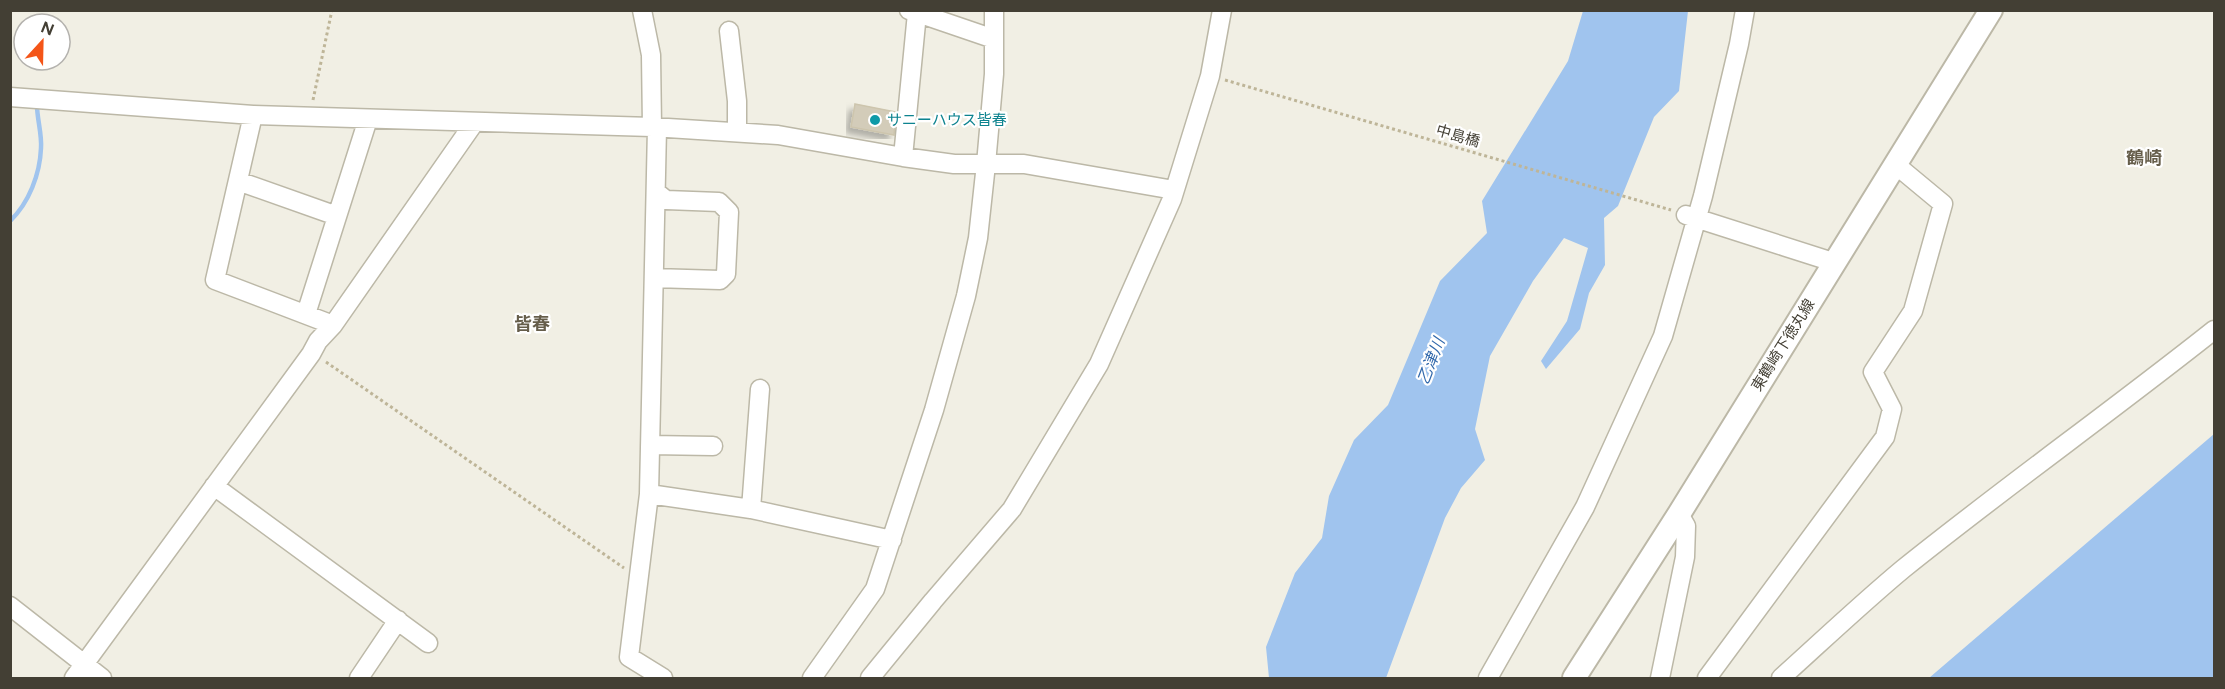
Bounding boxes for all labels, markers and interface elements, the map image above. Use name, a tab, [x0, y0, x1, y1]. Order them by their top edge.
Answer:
north arrow	[12, 12, 72, 72]
text: N	[38, 17, 57, 40]
place label: サニーハウス皆春	[887, 111, 1007, 129]
marker: サニーハウス皆春	[868, 113, 882, 127]
street label: 中島橋	[1434, 121, 1482, 151]
district label: 鶴崎	[2126, 147, 2162, 169]
street label: 東鶴崎下徳丸線	[1748, 296, 1818, 394]
district label: 皆春	[514, 313, 550, 335]
water label: 乙津川	[1414, 333, 1449, 387]

